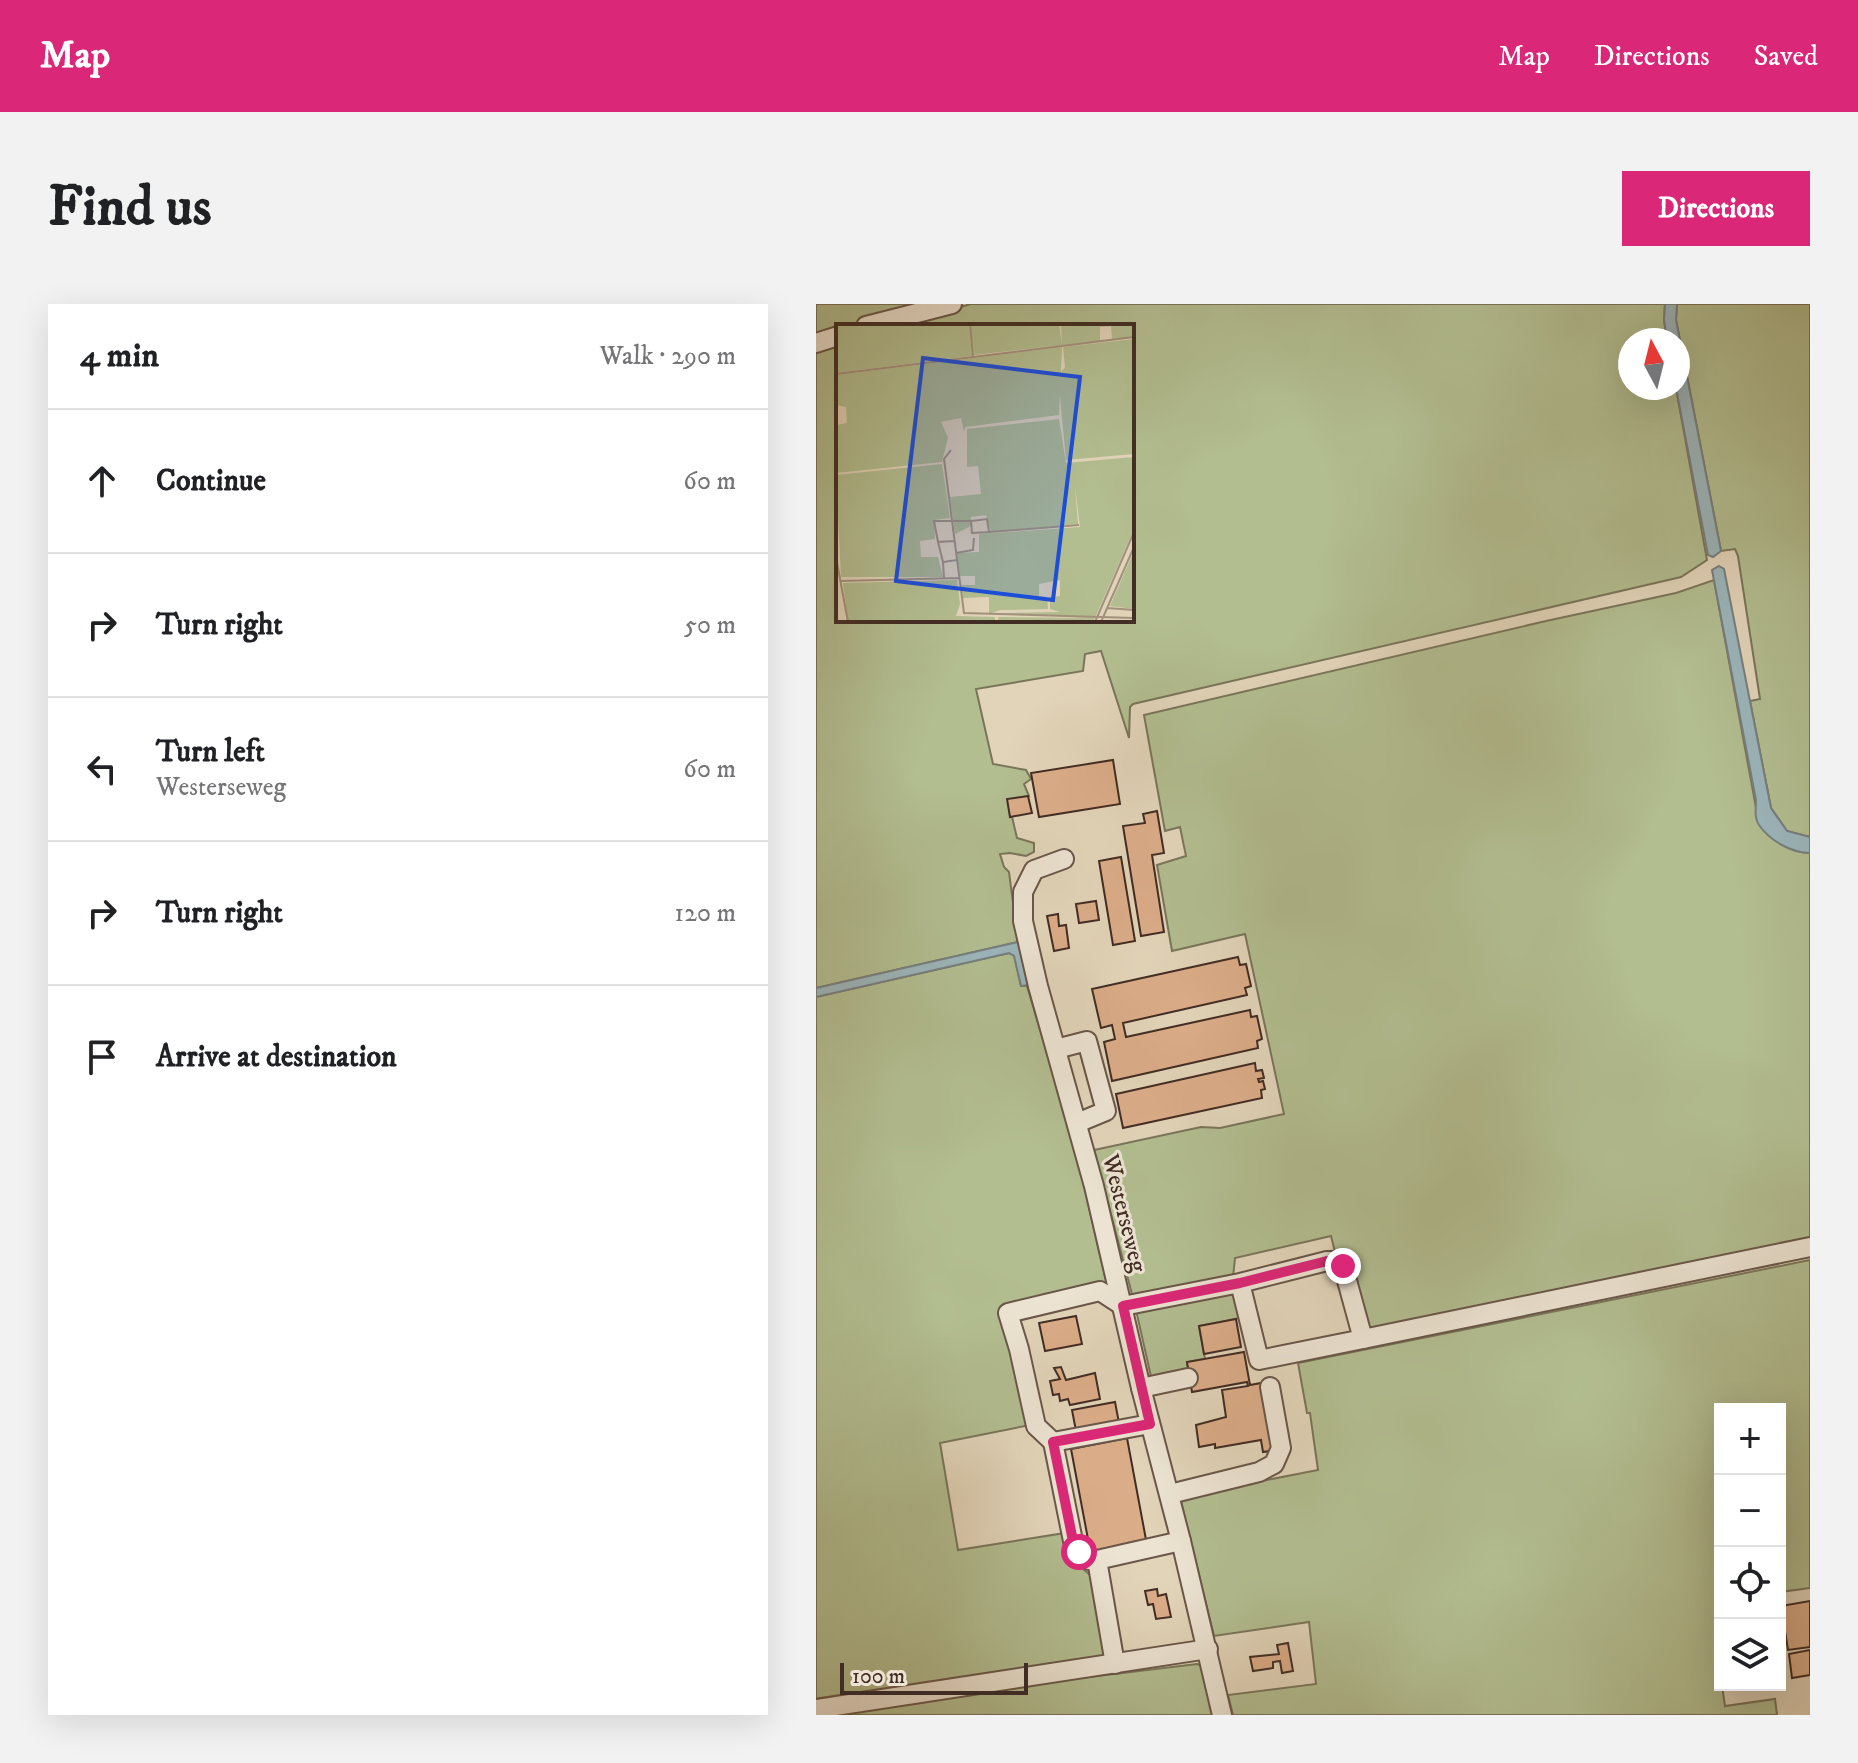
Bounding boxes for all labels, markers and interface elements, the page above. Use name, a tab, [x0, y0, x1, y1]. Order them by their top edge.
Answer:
text: Map	[40, 32, 110, 80]
text: Map	[1498, 39, 1550, 74]
text: Directions	[1594, 39, 1710, 74]
text: Saved	[1754, 39, 1818, 74]
button: Directions	[1622, 171, 1810, 246]
text: Find us	[48, 173, 212, 243]
inset map	[836, 324, 1134, 622]
north arrow	[1618, 328, 1690, 400]
text: 4 min	[80, 335, 159, 377]
text: Walk · 290 m	[600, 340, 736, 373]
icon: ahead	[80, 459, 124, 503]
text: Continue	[156, 463, 266, 500]
text: 60 m	[683, 465, 736, 498]
icon: right	[80, 603, 124, 647]
text: Turn right	[156, 607, 283, 644]
text: 50 m	[684, 609, 736, 642]
text: Turn left	[156, 734, 265, 771]
icon: left	[80, 747, 124, 791]
text: 60 m	[683, 753, 736, 786]
text: Westerseweg	[156, 771, 286, 804]
icon: right	[80, 891, 124, 935]
text: Turn right	[156, 895, 283, 932]
text: 120 m	[675, 897, 736, 930]
icon: arrive	[80, 1035, 124, 1079]
text: Arrive at destination	[156, 1039, 397, 1076]
street label: Westerseweg	[1095, 1150, 1153, 1275]
route end	[1325, 1248, 1361, 1284]
map controls	[1714, 1403, 1786, 1691]
button: +	[1714, 1403, 1786, 1475]
button: −	[1714, 1475, 1786, 1547]
route start	[1061, 1534, 1097, 1570]
button: locate	[1714, 1547, 1786, 1619]
button: layers	[1714, 1619, 1786, 1691]
scale bar	[840, 1659, 1028, 1695]
text: 100 m	[852, 1663, 905, 1690]

